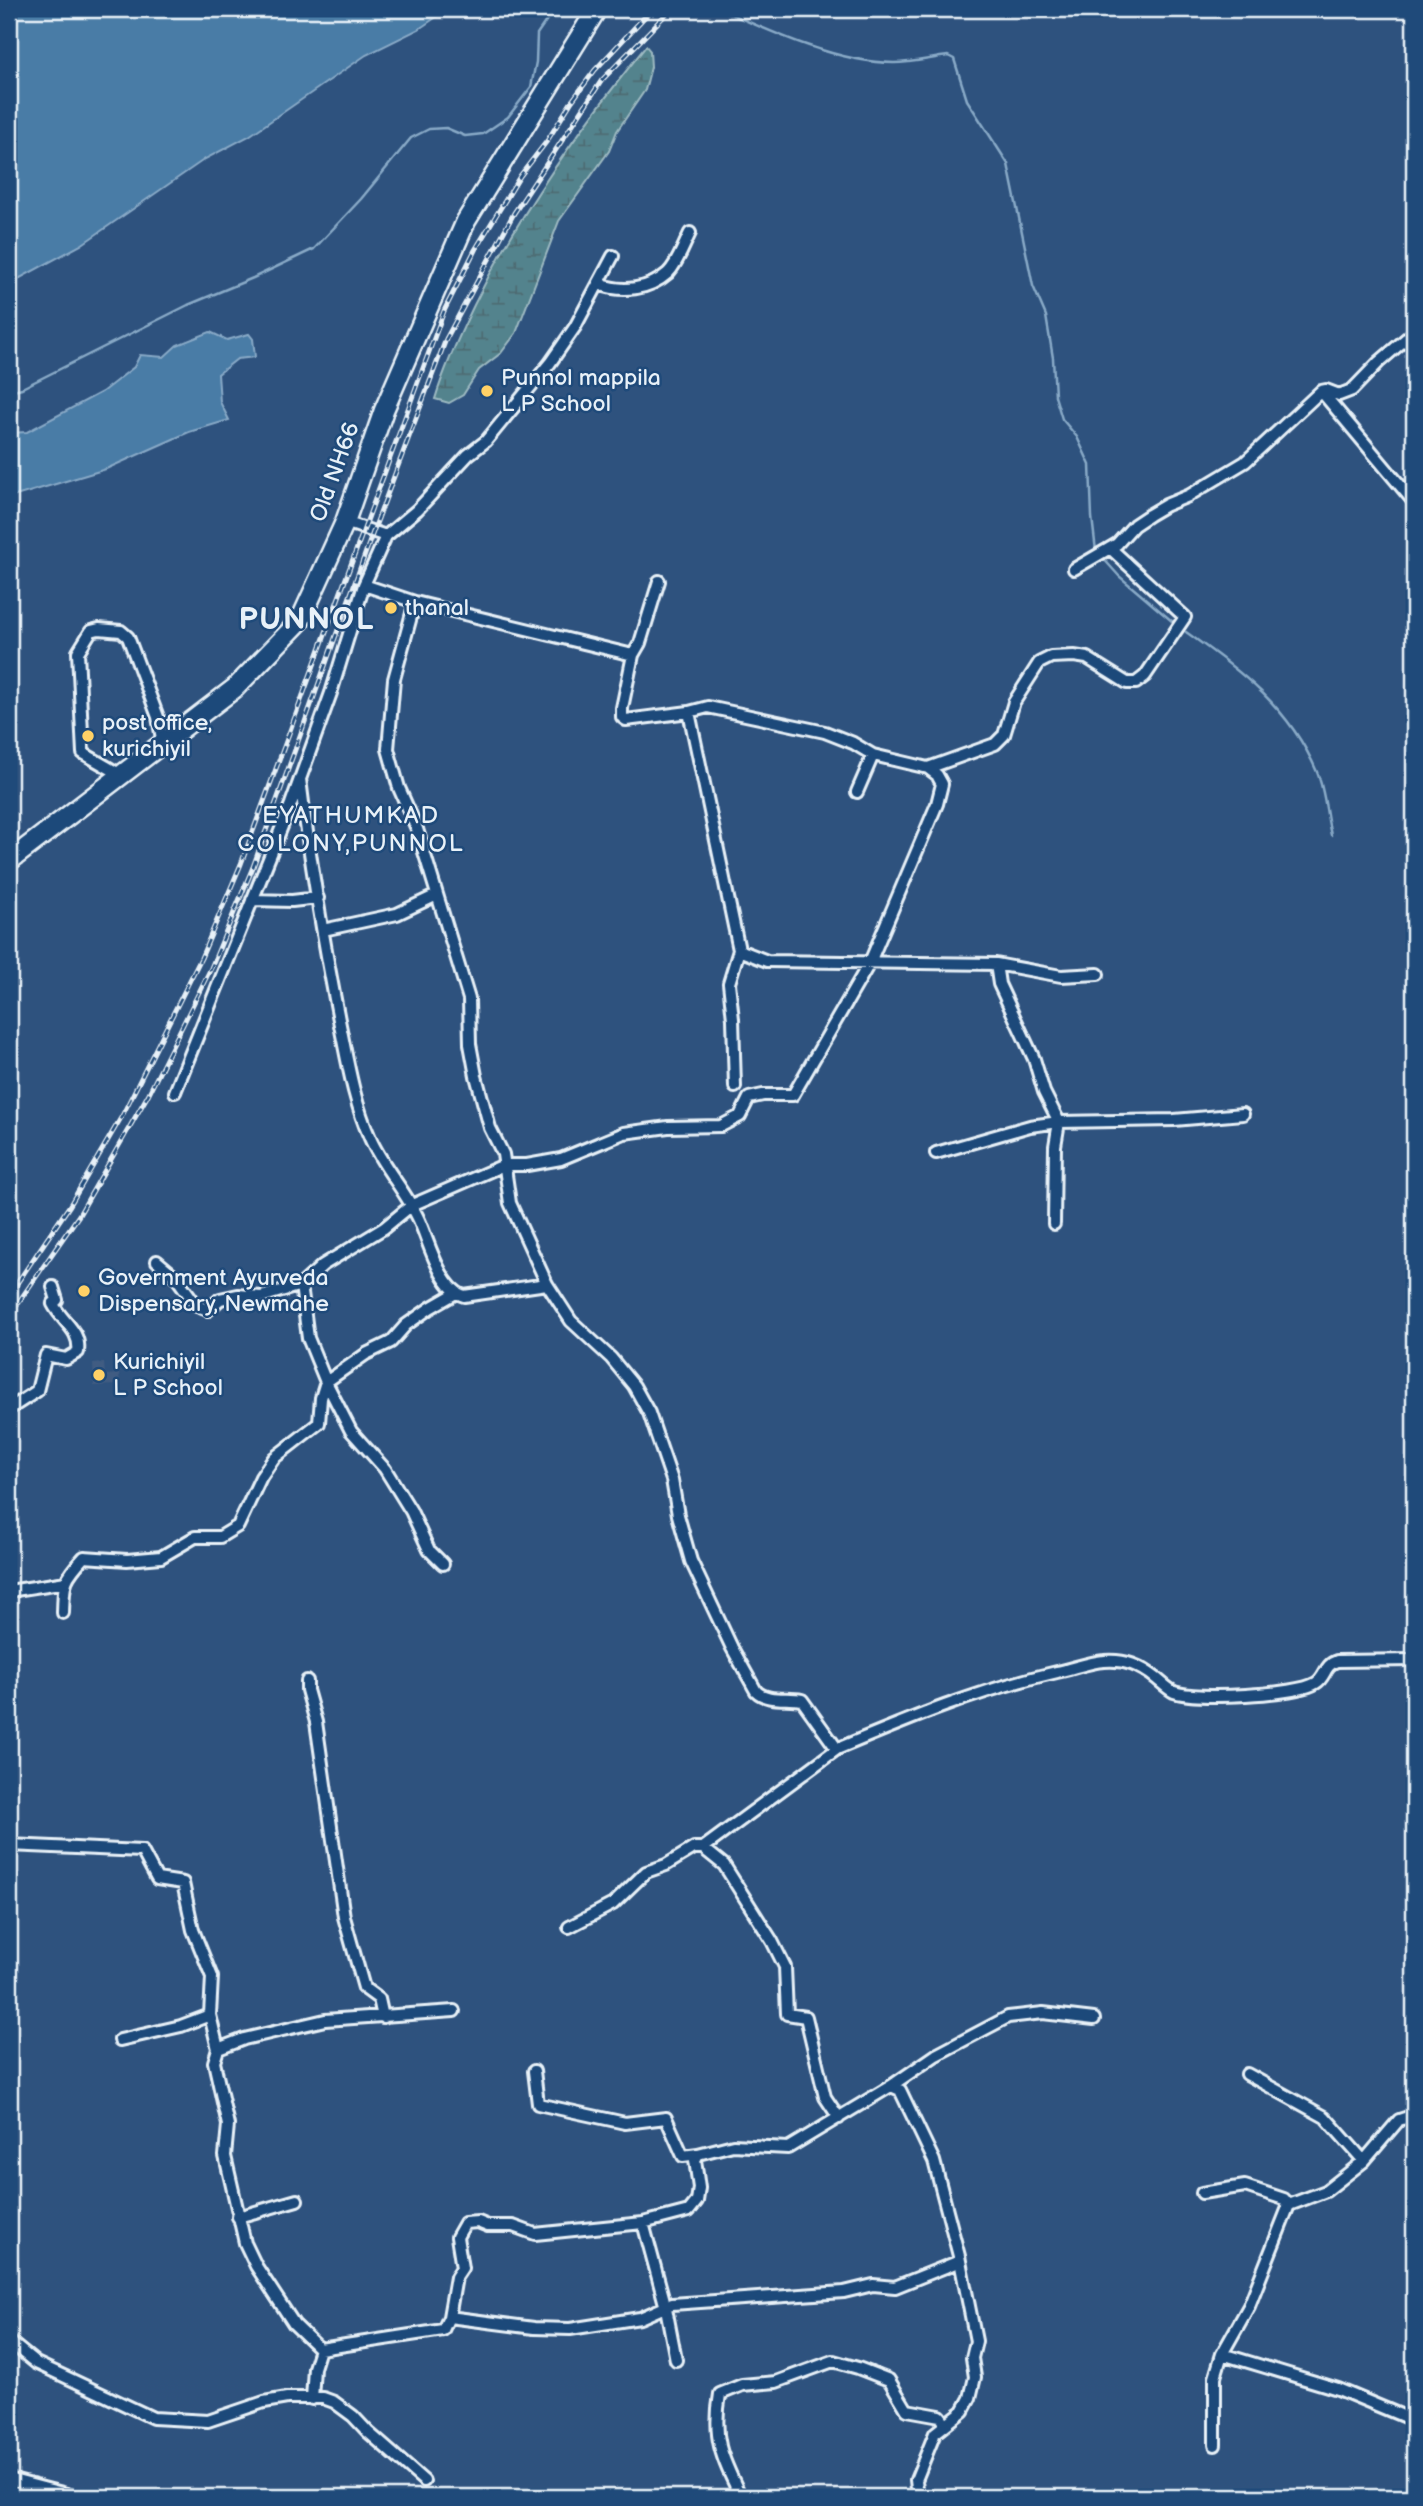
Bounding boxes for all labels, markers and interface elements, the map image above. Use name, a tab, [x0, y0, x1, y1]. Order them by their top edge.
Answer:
place label: Punnol mappila L P School	[501, 364, 661, 418]
marker: Punnol mappila L P School	[479, 383, 495, 399]
street label: Old NH66	[304, 418, 366, 526]
place label: thanal	[405, 594, 469, 622]
marker: thanal	[383, 600, 399, 616]
district label: PUNNOL	[239, 602, 375, 638]
place label: post office, kurichiyil	[102, 709, 212, 763]
marker: post office, kurichiyil	[80, 728, 96, 744]
district label: EYATHUMKAD COLONY,PUNNOL	[237, 801, 465, 858]
place label: Government Ayurveda Dispensary, Newmahe	[98, 1264, 329, 1318]
marker: Government Ayurveda Dispensary, Newmahe	[76, 1283, 92, 1299]
place label: Kurichiyil L P School	[113, 1348, 223, 1402]
marker: Kurichiyil L P School	[91, 1367, 107, 1383]

